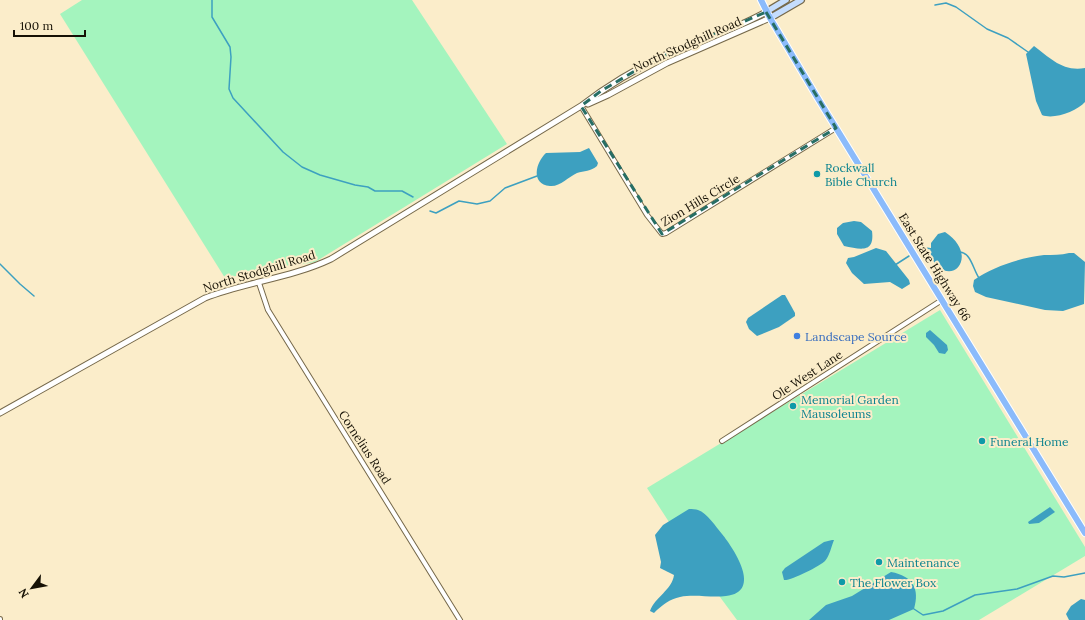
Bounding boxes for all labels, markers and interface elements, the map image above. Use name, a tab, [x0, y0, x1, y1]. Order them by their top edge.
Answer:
scale bar	[14, 12, 85, 38]
street label: North Stodghill Road	[631, 13, 743, 75]
text: 100 m	[20, 18, 53, 33]
place label: Rockwall Bible Church	[825, 160, 897, 189]
marker: Rockwall Bible Church	[812, 169, 822, 179]
street label: Zion Hills Circle	[658, 170, 742, 229]
street label: East State Highway 66	[896, 210, 974, 324]
street label: North Stodghill Road	[201, 247, 317, 295]
place label: Landscape Source	[805, 329, 907, 344]
marker: Landscape Source	[792, 331, 802, 341]
street label: Ole West Lane	[769, 346, 845, 403]
place label: Memorial Garden Mausoleums	[801, 392, 899, 421]
marker: Memorial Garden Mausoleums	[788, 401, 798, 411]
street label: Cornelius Road	[336, 407, 394, 487]
place label: Funeral Home	[990, 434, 1069, 449]
marker: Funeral Home	[977, 436, 987, 446]
place label: Maintenance	[887, 555, 960, 570]
marker: Maintenance	[874, 557, 884, 567]
north arrow	[12, 568, 52, 608]
place label: The Flower Box	[850, 575, 937, 590]
marker: The Flower Box	[837, 577, 847, 587]
text: N	[15, 586, 32, 601]

